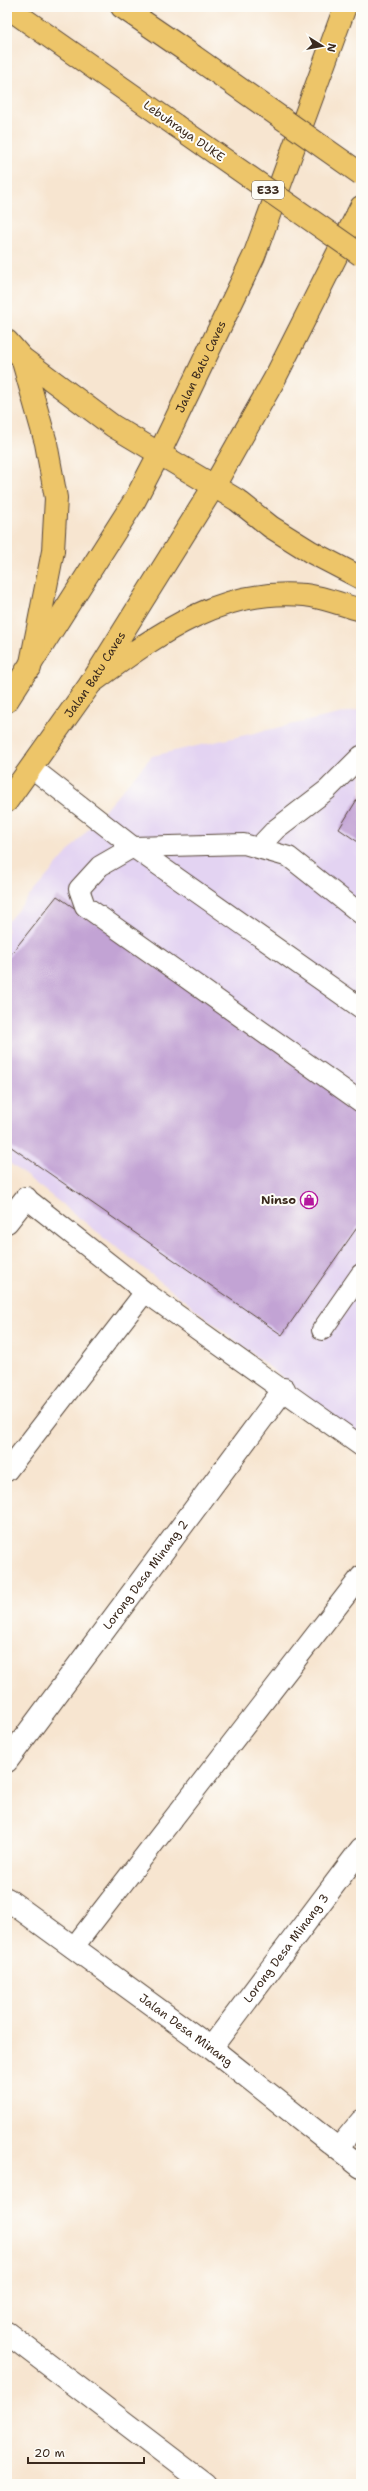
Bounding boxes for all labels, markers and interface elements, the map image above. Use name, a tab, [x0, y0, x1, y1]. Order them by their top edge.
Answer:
north arrow	[302, 26, 342, 66]
text: N	[323, 42, 340, 54]
street label: Lebuhraya DUKE	[140, 97, 228, 165]
road number: E33	[252, 181, 284, 199]
street label: Jalan Batu Caves	[172, 318, 230, 415]
street label: Jalan Batu Caves	[61, 628, 129, 721]
shop icon: Ninso	[299, 1190, 319, 1210]
place label: Ninso	[261, 1192, 296, 1208]
street label: Lorong Desa Minang 2	[99, 1517, 192, 1633]
street label: Lorong Desa Minang 3	[240, 1890, 333, 2006]
street label: Jalan Desa Minang	[136, 1990, 236, 2070]
scale bar	[28, 2439, 144, 2465]
text: 20 m	[34, 2445, 65, 2461]

